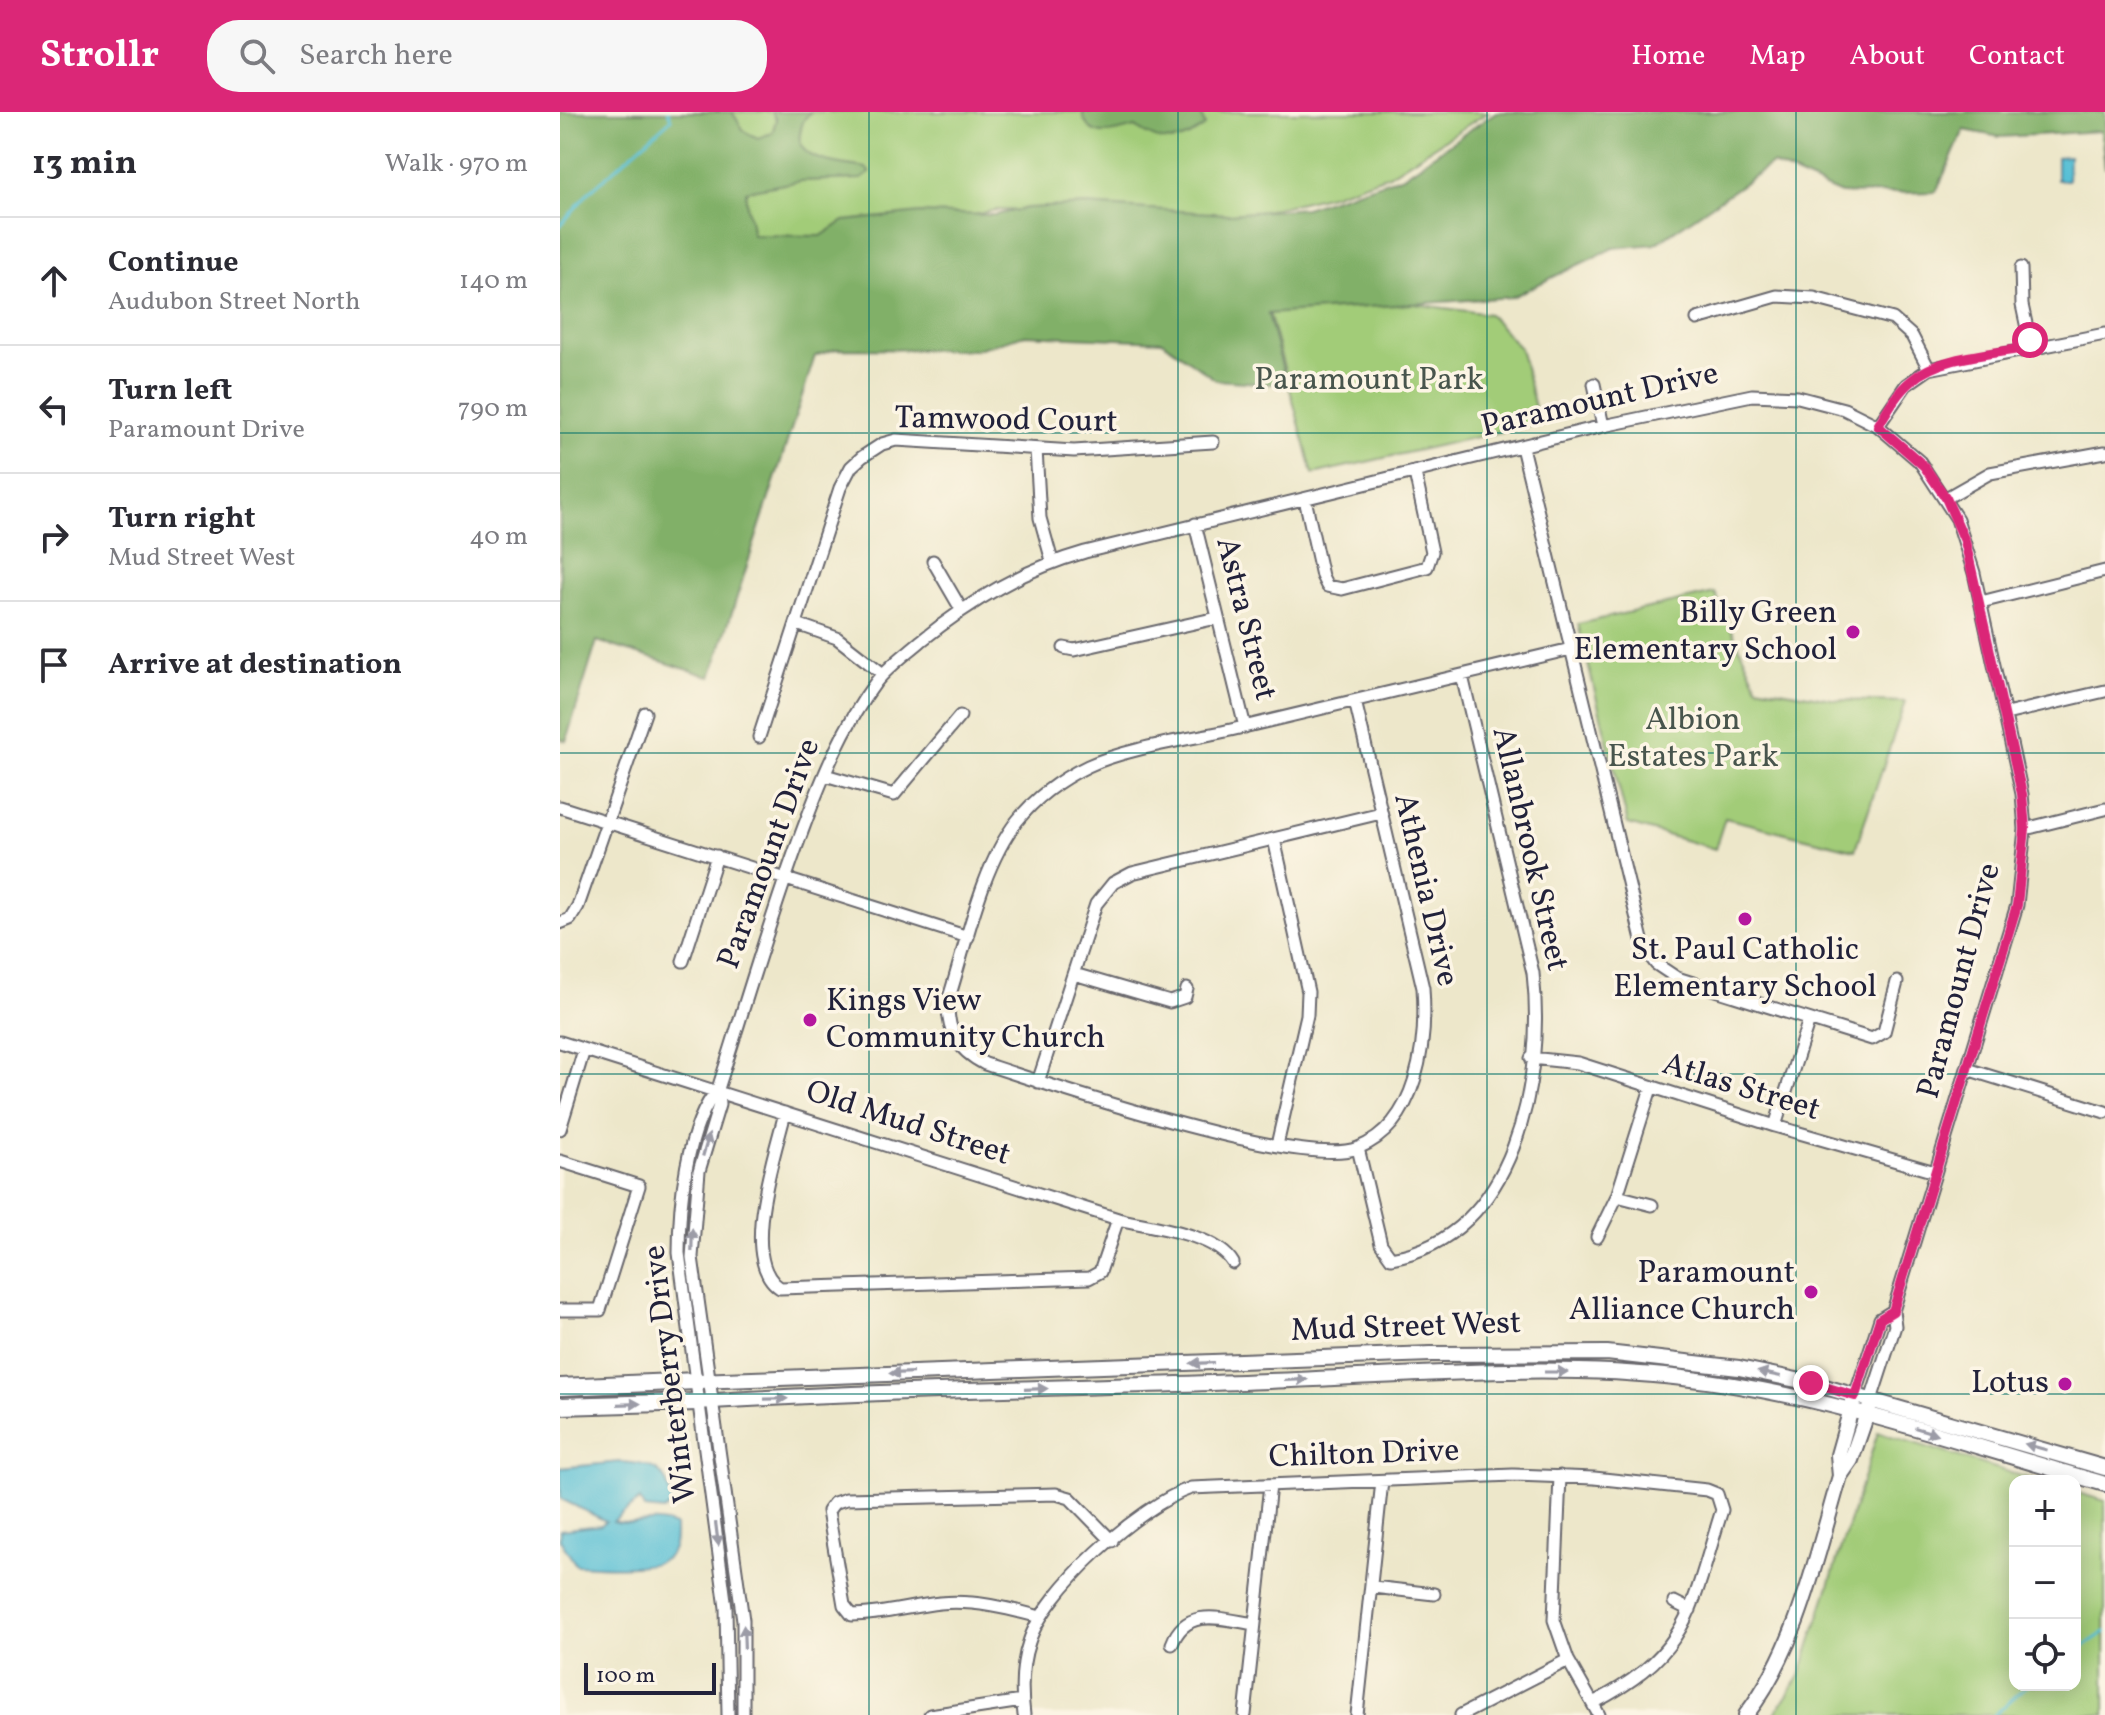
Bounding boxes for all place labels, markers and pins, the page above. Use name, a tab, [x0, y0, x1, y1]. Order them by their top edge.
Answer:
place label: Billy Green Elementary School	[1574, 592, 1837, 673]
marker: Billy Green Elementary School	[1844, 623, 1862, 641]
marker: St. Paul Catholic Elementary School	[1736, 910, 1754, 928]
place label: St. Paul Catholic Elementary School	[1613, 929, 1877, 1010]
place label: Kings View Community Church	[826, 980, 1105, 1061]
marker: Kings View Community Church	[801, 1011, 819, 1029]
place label: Paramount Alliance Church	[1569, 1252, 1795, 1333]
marker: Paramount Alliance Church	[1802, 1283, 1820, 1301]
place label: Lotus	[1971, 1362, 2049, 1406]
marker: Lotus	[2056, 1375, 2074, 1393]

